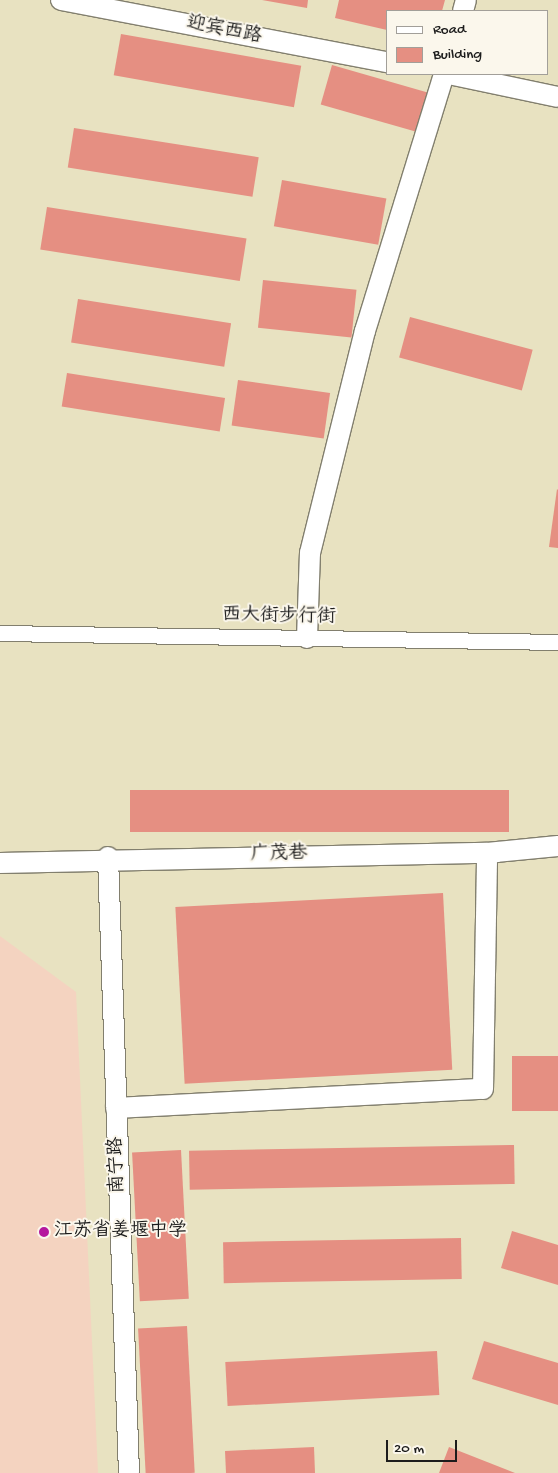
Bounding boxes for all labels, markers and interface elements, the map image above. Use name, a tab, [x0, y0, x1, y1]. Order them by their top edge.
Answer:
legend	[386, 10, 548, 75]
street label: 迎宾西路	[185, 13, 263, 49]
text: Road	[433, 21, 466, 39]
text: Building	[433, 46, 482, 64]
street label: 西大街步行街	[222, 605, 336, 629]
street label: 广茂巷	[250, 843, 308, 867]
street label: 南宁路	[106, 1136, 130, 1194]
place label: 江苏省姜堰中学	[54, 1221, 187, 1243]
marker: 江苏省姜堰中学	[38, 1226, 50, 1238]
scale bar	[388, 1430, 459, 1462]
text: 20 m	[394, 1440, 424, 1458]

